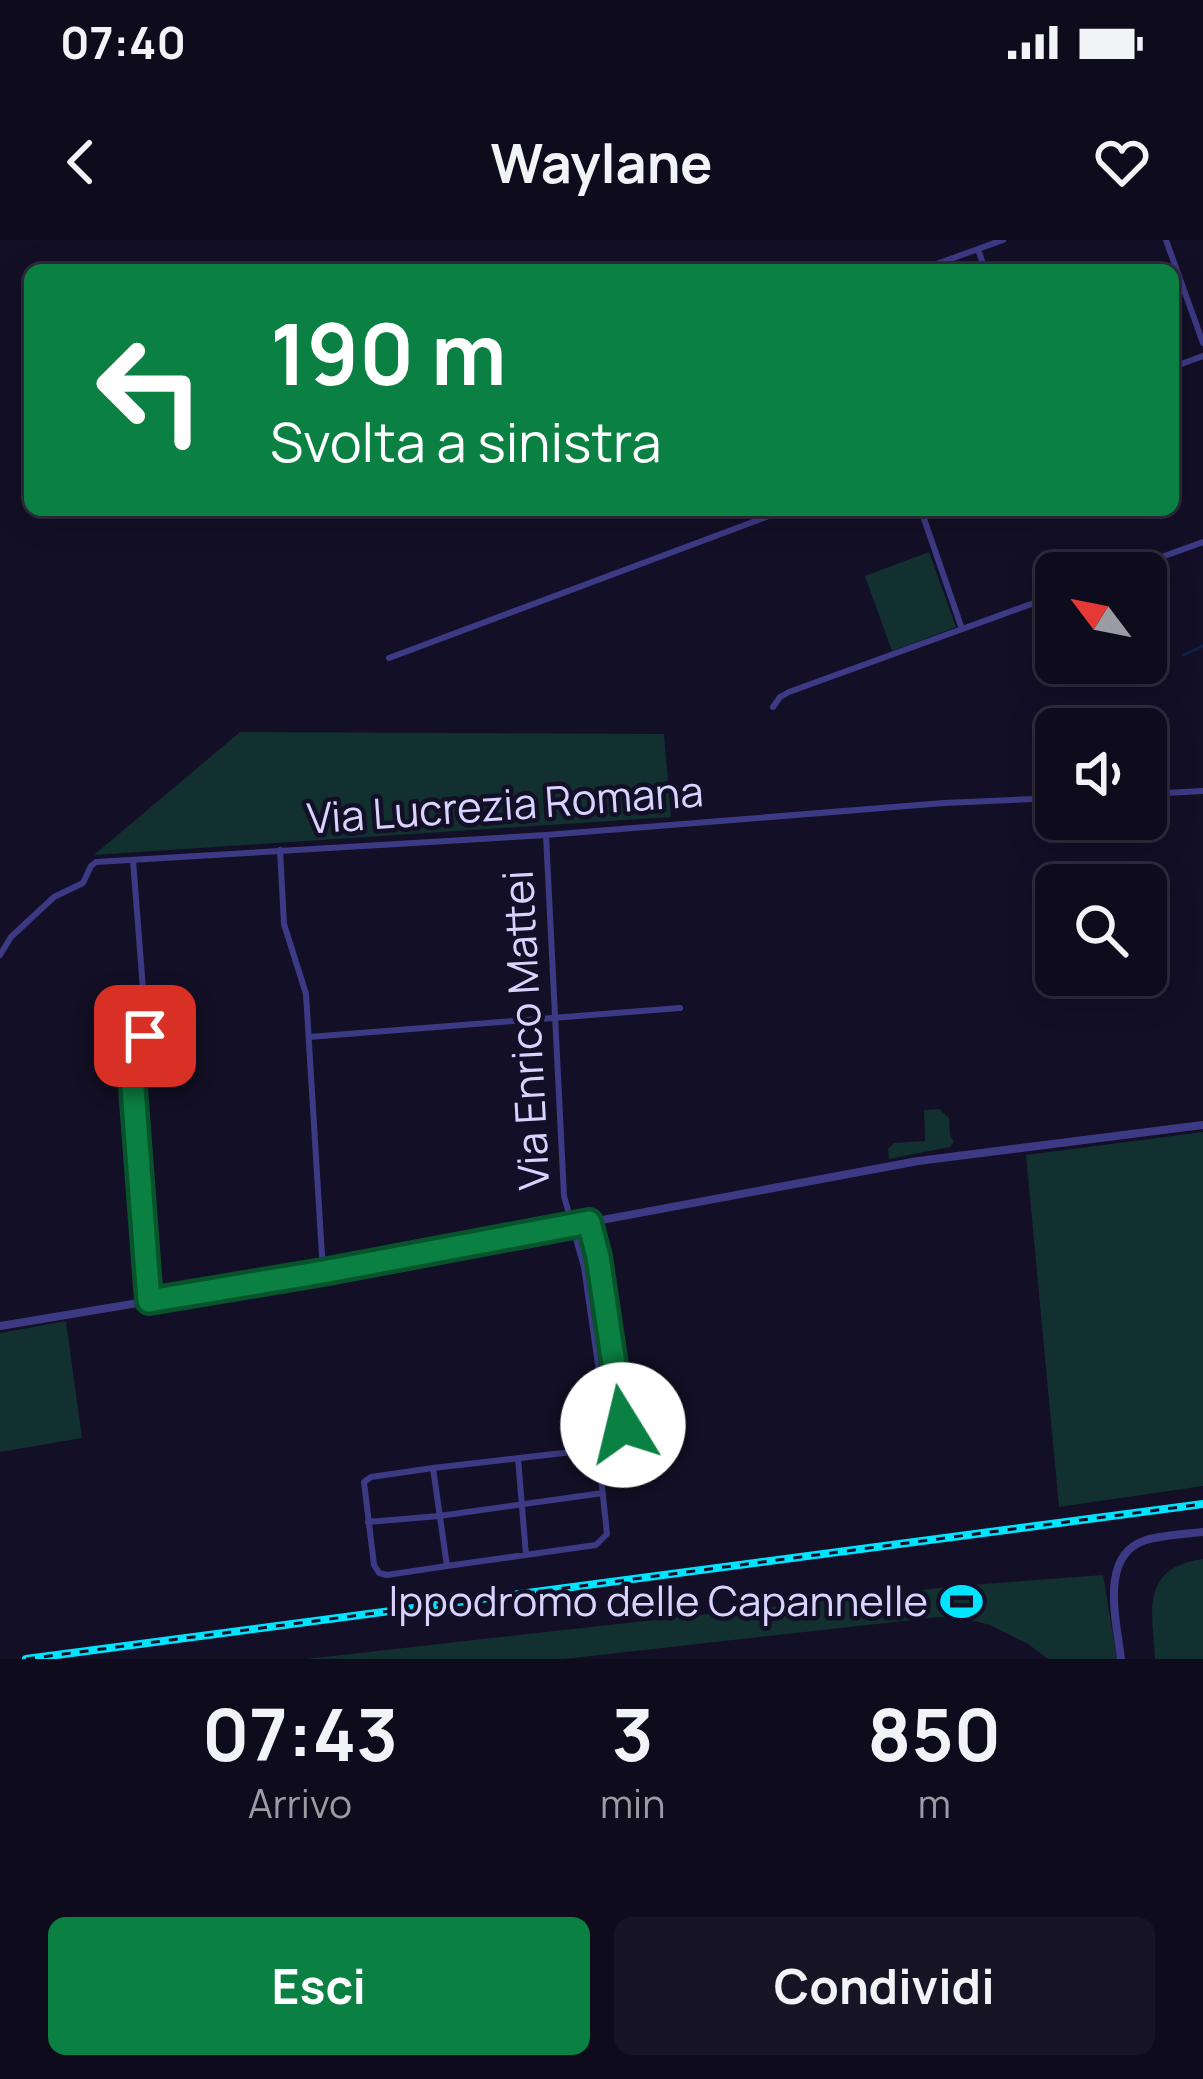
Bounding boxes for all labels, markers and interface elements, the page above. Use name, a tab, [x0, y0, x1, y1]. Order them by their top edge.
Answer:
text: 07:40	[60, 11, 186, 73]
text: Waylane	[490, 125, 713, 199]
icon: back	[48, 129, 114, 195]
icon: heart	[1089, 129, 1155, 195]
text: 190 m	[270, 295, 507, 410]
icon: left	[72, 312, 228, 468]
text: Svolta a sinistra	[270, 404, 661, 478]
north arrow	[1035, 552, 1167, 684]
map controls	[1035, 552, 1167, 996]
button: sound	[1035, 708, 1167, 840]
street label: Via Lucrezia Romana	[305, 761, 705, 847]
button: search	[1035, 864, 1167, 996]
street label: Via Enrico Mattei	[488, 869, 562, 1191]
pin	[94, 985, 196, 1087]
icon: arrive	[112, 1003, 178, 1069]
position arrow	[560, 1362, 686, 1488]
place label: Ippodromo delle Capannelle	[388, 1571, 928, 1629]
sports icon: Ippodromo delle Capannelle	[939, 1578, 985, 1624]
text: 07:43	[202, 1684, 398, 1783]
text: 3	[612, 1684, 654, 1783]
text: 850	[867, 1684, 1001, 1783]
text: Arrivo	[248, 1776, 352, 1830]
text: min	[600, 1776, 665, 1830]
text: m	[918, 1776, 951, 1830]
button: Esci	[48, 1917, 590, 2055]
button: Condividi	[614, 1917, 1155, 2055]

